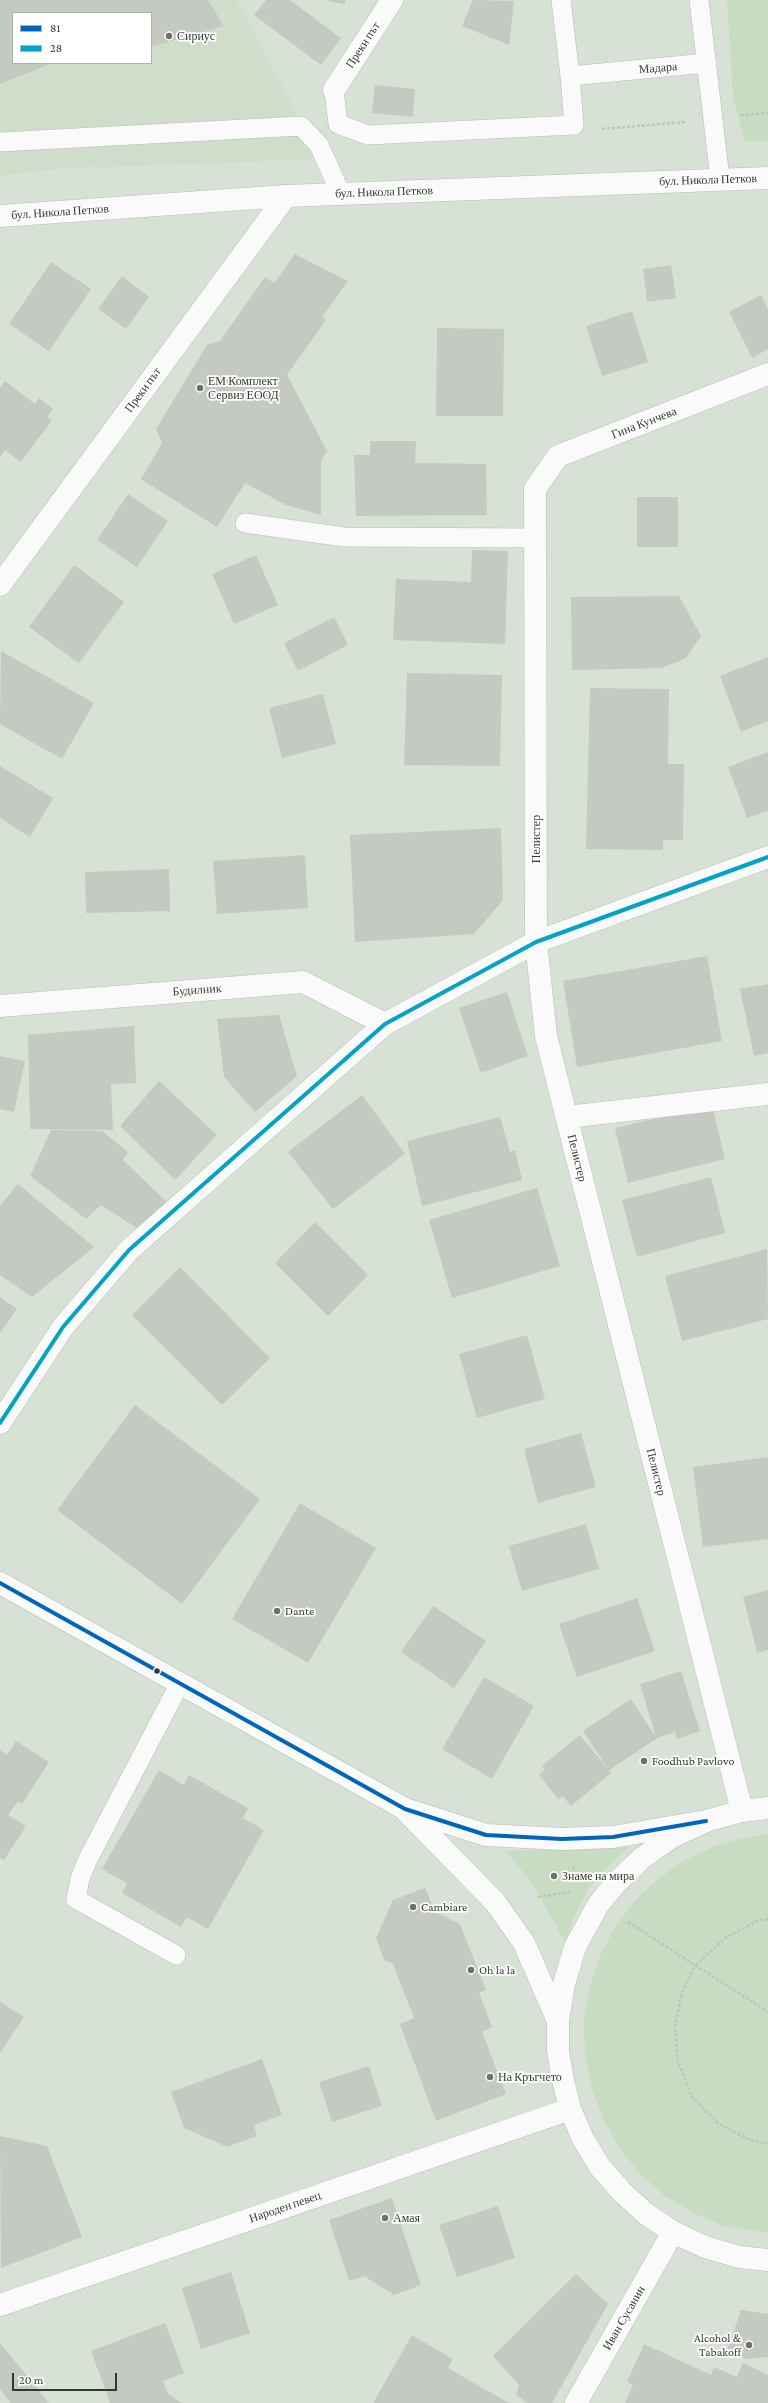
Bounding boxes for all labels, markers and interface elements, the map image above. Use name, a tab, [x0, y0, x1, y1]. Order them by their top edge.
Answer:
legend	[12, 12, 152, 64]
street label: Преки път	[343, 19, 383, 71]
text: 81	[50, 21, 60, 35]
place label: Сириус	[177, 29, 215, 43]
marker: Сириус	[164, 31, 174, 41]
text: 28	[50, 41, 62, 55]
street label: Мадара	[638, 59, 678, 77]
street label: бул. Никола Петков	[659, 171, 757, 189]
street label: бул. Никола Петков	[335, 183, 433, 201]
street label: бул. Никола Петков	[11, 201, 109, 223]
street label: Преки път	[122, 365, 164, 415]
place label: ЕМ Комплект Сервиз ЕООД	[208, 374, 279, 402]
marker: ЕМ Комплект Сервиз ЕООД	[195, 383, 205, 393]
street label: Гина Кунчева	[609, 404, 679, 442]
street label: Пелистер	[529, 815, 543, 863]
street label: Будилник	[172, 981, 222, 999]
street label: Пелистер	[564, 1133, 590, 1183]
street label: Пелистер	[643, 1447, 669, 1497]
place label: Dante	[285, 1604, 314, 1618]
marker: Dante	[272, 1606, 282, 1616]
unlabelled marker	[152, 1666, 162, 1676]
place label: Foodhub Pavlovo	[652, 1754, 734, 1768]
marker: Foodhub Pavlovo	[639, 1756, 649, 1766]
place label: Знаме на мира	[562, 1869, 634, 1883]
marker: Знаме на мира	[549, 1871, 559, 1881]
place label: Cambiare	[421, 1900, 467, 1914]
marker: Cambiare	[408, 1902, 418, 1912]
place label: Oh la la	[479, 1963, 515, 1977]
marker: Oh la la	[466, 1965, 476, 1975]
place label: На Кръгчето	[498, 2070, 562, 2084]
marker: На Кръгчето	[485, 2072, 495, 2082]
street label: Народен певец	[247, 2188, 323, 2226]
place label: Амая	[393, 2211, 420, 2225]
marker: Амая	[380, 2213, 390, 2223]
street label: Иван Сусанин	[600, 2283, 648, 2353]
place label: Alcohol & Tabakoff	[694, 2331, 741, 2359]
marker: Alcohol & Tabakoff	[744, 2340, 754, 2350]
scale bar	[14, 2365, 119, 2391]
text: 20 m	[19, 2373, 43, 2387]

